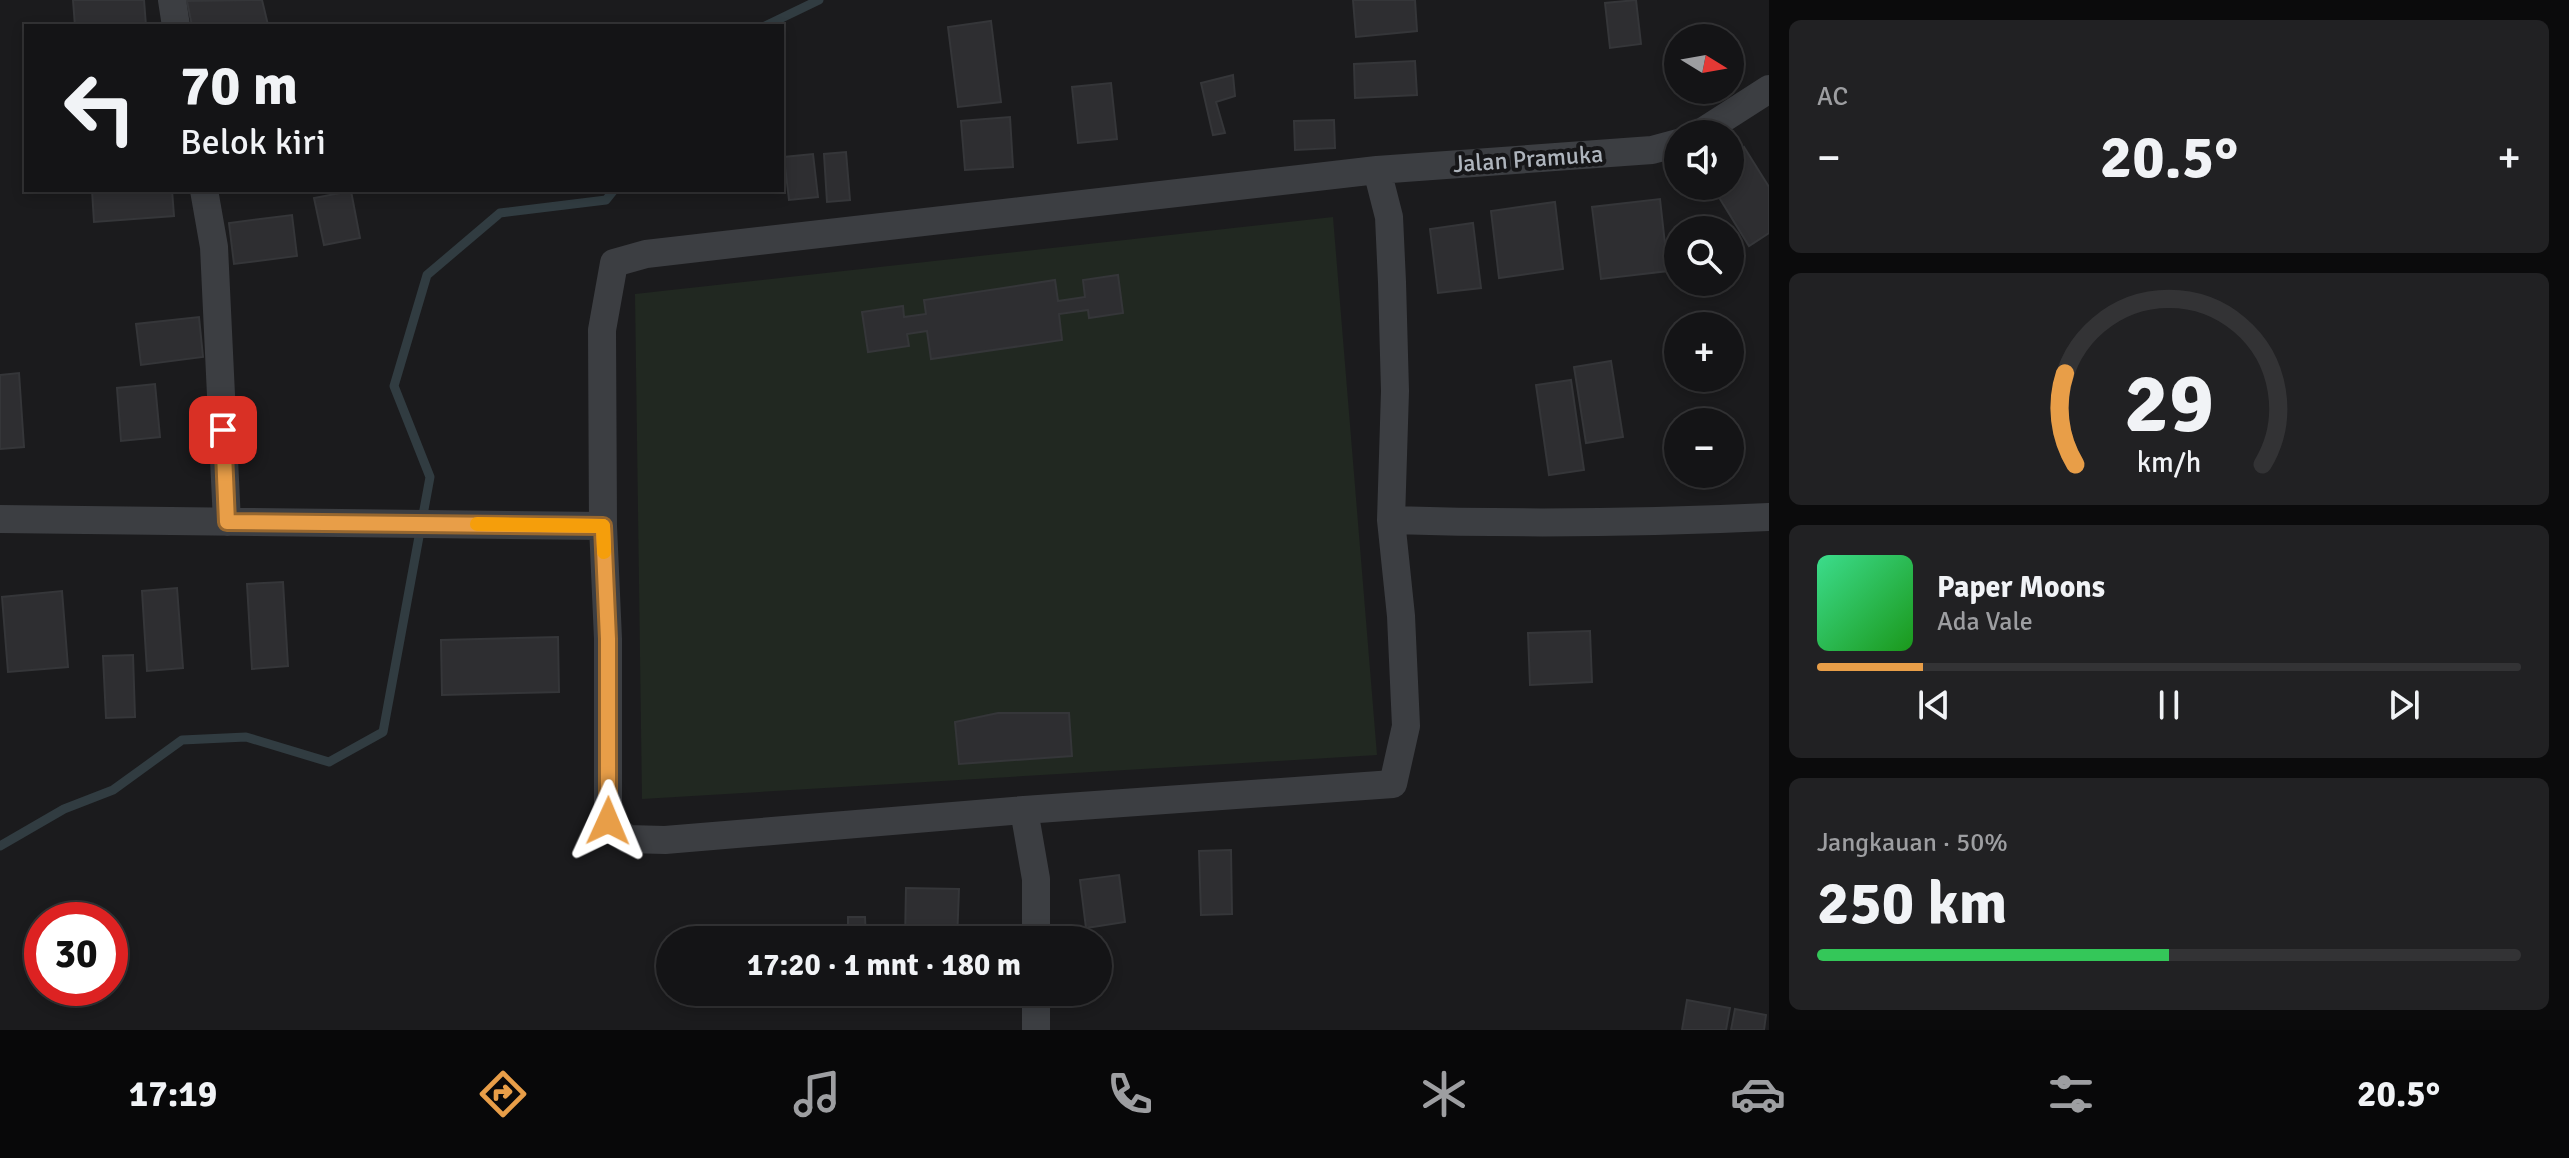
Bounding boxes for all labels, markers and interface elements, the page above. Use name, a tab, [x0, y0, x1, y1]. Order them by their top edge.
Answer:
north arrow	[1664, 24, 1744, 104]
map controls	[1664, 24, 1744, 488]
text: 70 m	[180, 51, 298, 120]
icon: left	[48, 56, 152, 160]
text: AC	[1817, 81, 1848, 113]
text: Belok kiri	[180, 120, 326, 165]
button: sound	[1664, 120, 1744, 200]
text: 20.5°	[2100, 121, 2238, 195]
text: −	[1817, 131, 1841, 185]
text: +	[2497, 131, 2521, 185]
street label: Jalan Pramuka	[1452, 139, 1604, 179]
button: search	[1664, 216, 1744, 296]
button: +	[1664, 312, 1744, 392]
text: 29	[2124, 352, 2214, 454]
pin	[189, 396, 257, 464]
icon: arrive	[201, 408, 245, 452]
button: −	[1664, 408, 1744, 488]
text: km/h	[2137, 445, 2201, 480]
text: Paper Moons	[1937, 569, 2105, 606]
text: Ada Vale	[1937, 606, 2033, 638]
icon: previous	[1912, 683, 1956, 727]
icon: pause	[2147, 683, 2191, 727]
icon: next	[2382, 683, 2426, 727]
position arrow	[566, 779, 650, 863]
text: Jangkauan · 50%	[1817, 827, 2008, 859]
text: 250 km	[1817, 867, 2007, 941]
speed limit sign: 30	[24, 902, 128, 1006]
text: 17:20 · 1 mnt · 180 m	[747, 947, 1021, 984]
icon: directions	[475, 1066, 531, 1122]
icon: music	[789, 1066, 845, 1122]
icon: phone	[1102, 1066, 1158, 1122]
icon: climate	[1416, 1066, 1472, 1122]
icon: car	[1730, 1066, 1786, 1122]
icon: filters	[2043, 1066, 2099, 1122]
text: 17:19	[129, 1072, 217, 1117]
text: 20.5°	[2357, 1072, 2440, 1117]

